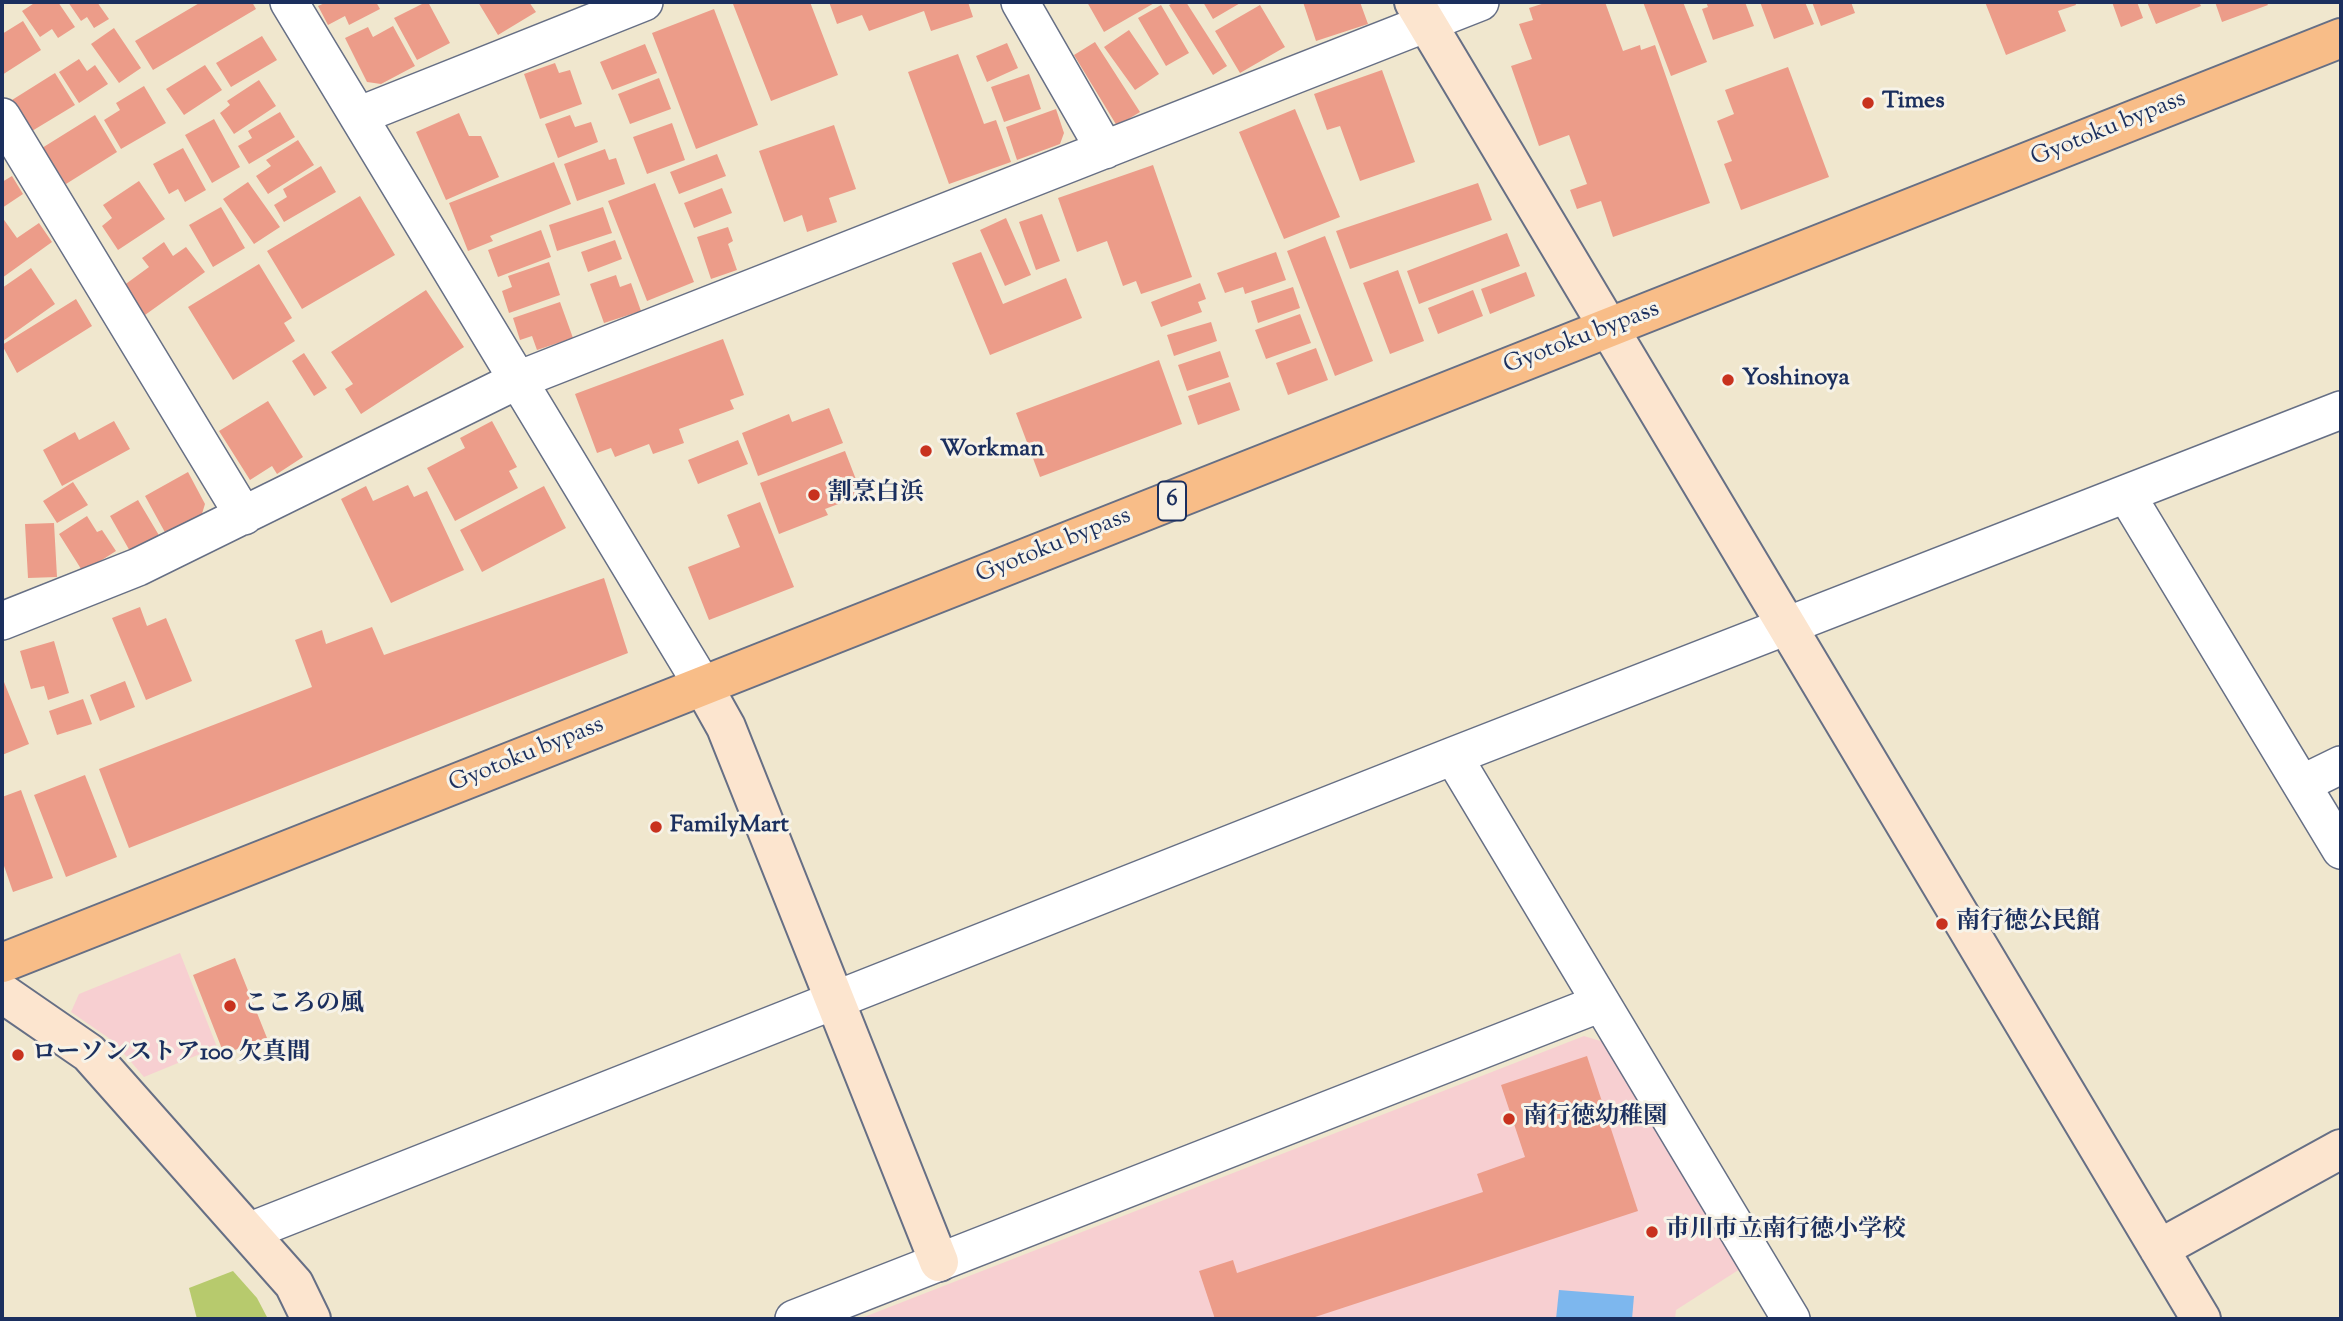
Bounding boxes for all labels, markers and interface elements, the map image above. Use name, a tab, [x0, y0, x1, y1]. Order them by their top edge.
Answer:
street label: Gyotoku bypass	[2027, 86, 2191, 174]
place label: Times	[1882, 89, 1945, 117]
marker: Times	[1860, 95, 1876, 111]
street label: Gyotoku bypass	[1500, 296, 1664, 382]
place label: Yoshinoya	[1742, 366, 1850, 394]
marker: Yoshinoya	[1720, 372, 1736, 388]
place label: Workman	[940, 437, 1044, 465]
marker: Workman	[918, 443, 934, 459]
place label: 割烹白浜	[828, 481, 924, 509]
road number: 6	[1158, 481, 1186, 520]
marker: 割烹白浜	[806, 487, 822, 503]
street label: Gyotoku bypass	[972, 503, 1136, 591]
street label: Gyotoku bypass	[445, 712, 609, 800]
place label: FamilyMart	[670, 813, 789, 841]
marker: FamilyMart	[648, 819, 664, 835]
place label: 南行徳公民館	[1956, 910, 2100, 938]
marker: 南行徳公民館	[1934, 916, 1950, 932]
place label: こころの風	[244, 992, 364, 1020]
marker: こころの風	[222, 998, 238, 1014]
place label: ローソンストア100 欠真間	[32, 1041, 310, 1069]
marker: ローソンストア100 欠真間	[10, 1047, 26, 1063]
place label: 南行徳幼稚園	[1523, 1105, 1667, 1133]
marker: 南行徳幼稚園	[1501, 1111, 1517, 1127]
place label: 市川市立南行徳小学校	[1666, 1218, 1906, 1246]
marker: 市川市立南行徳小学校	[1644, 1224, 1660, 1240]

